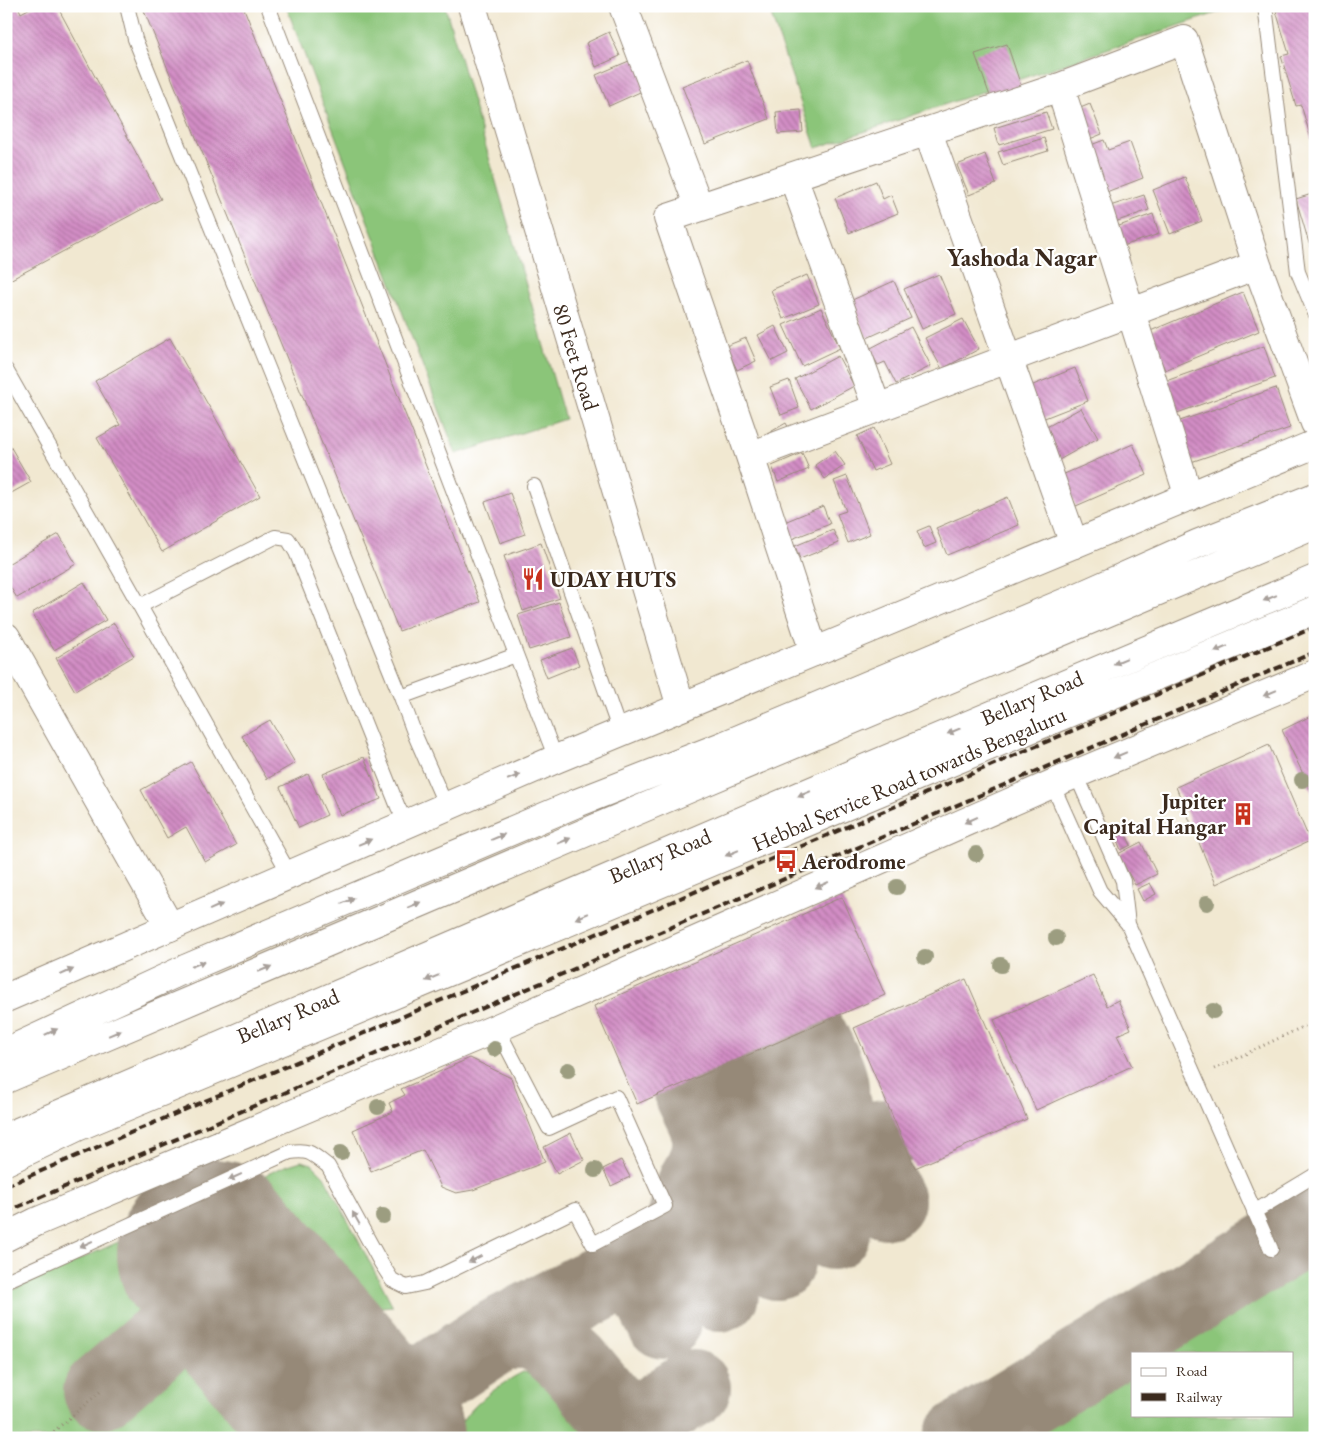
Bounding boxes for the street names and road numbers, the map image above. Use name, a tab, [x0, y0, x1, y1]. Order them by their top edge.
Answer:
street label: 80 Feet Road	[546, 300, 606, 415]
street label: Bellary Road	[977, 663, 1088, 732]
street label: Hebbal Service Road towards Bengaluru	[748, 699, 1071, 858]
street label: Bellary Road	[605, 821, 716, 890]
street label: Bellary Road	[233, 981, 344, 1050]

